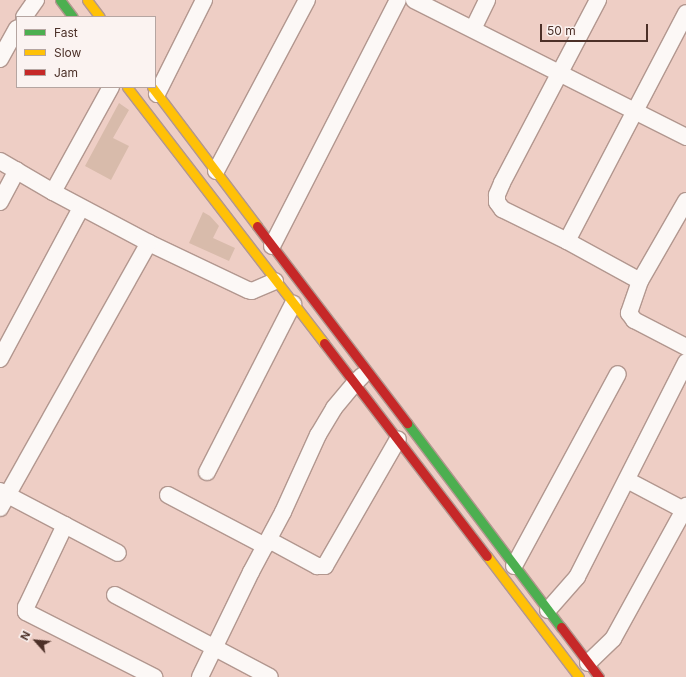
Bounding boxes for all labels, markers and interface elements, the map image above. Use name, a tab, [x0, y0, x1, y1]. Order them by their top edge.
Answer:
legend	[16, 16, 156, 88]
scale bar	[542, 16, 650, 42]
text: 50 m	[547, 23, 576, 38]
text: Fast	[54, 25, 78, 40]
text: Slow	[54, 45, 81, 60]
text: Jam	[54, 65, 78, 80]
north arrow	[16, 621, 56, 661]
text: N	[17, 629, 33, 642]

